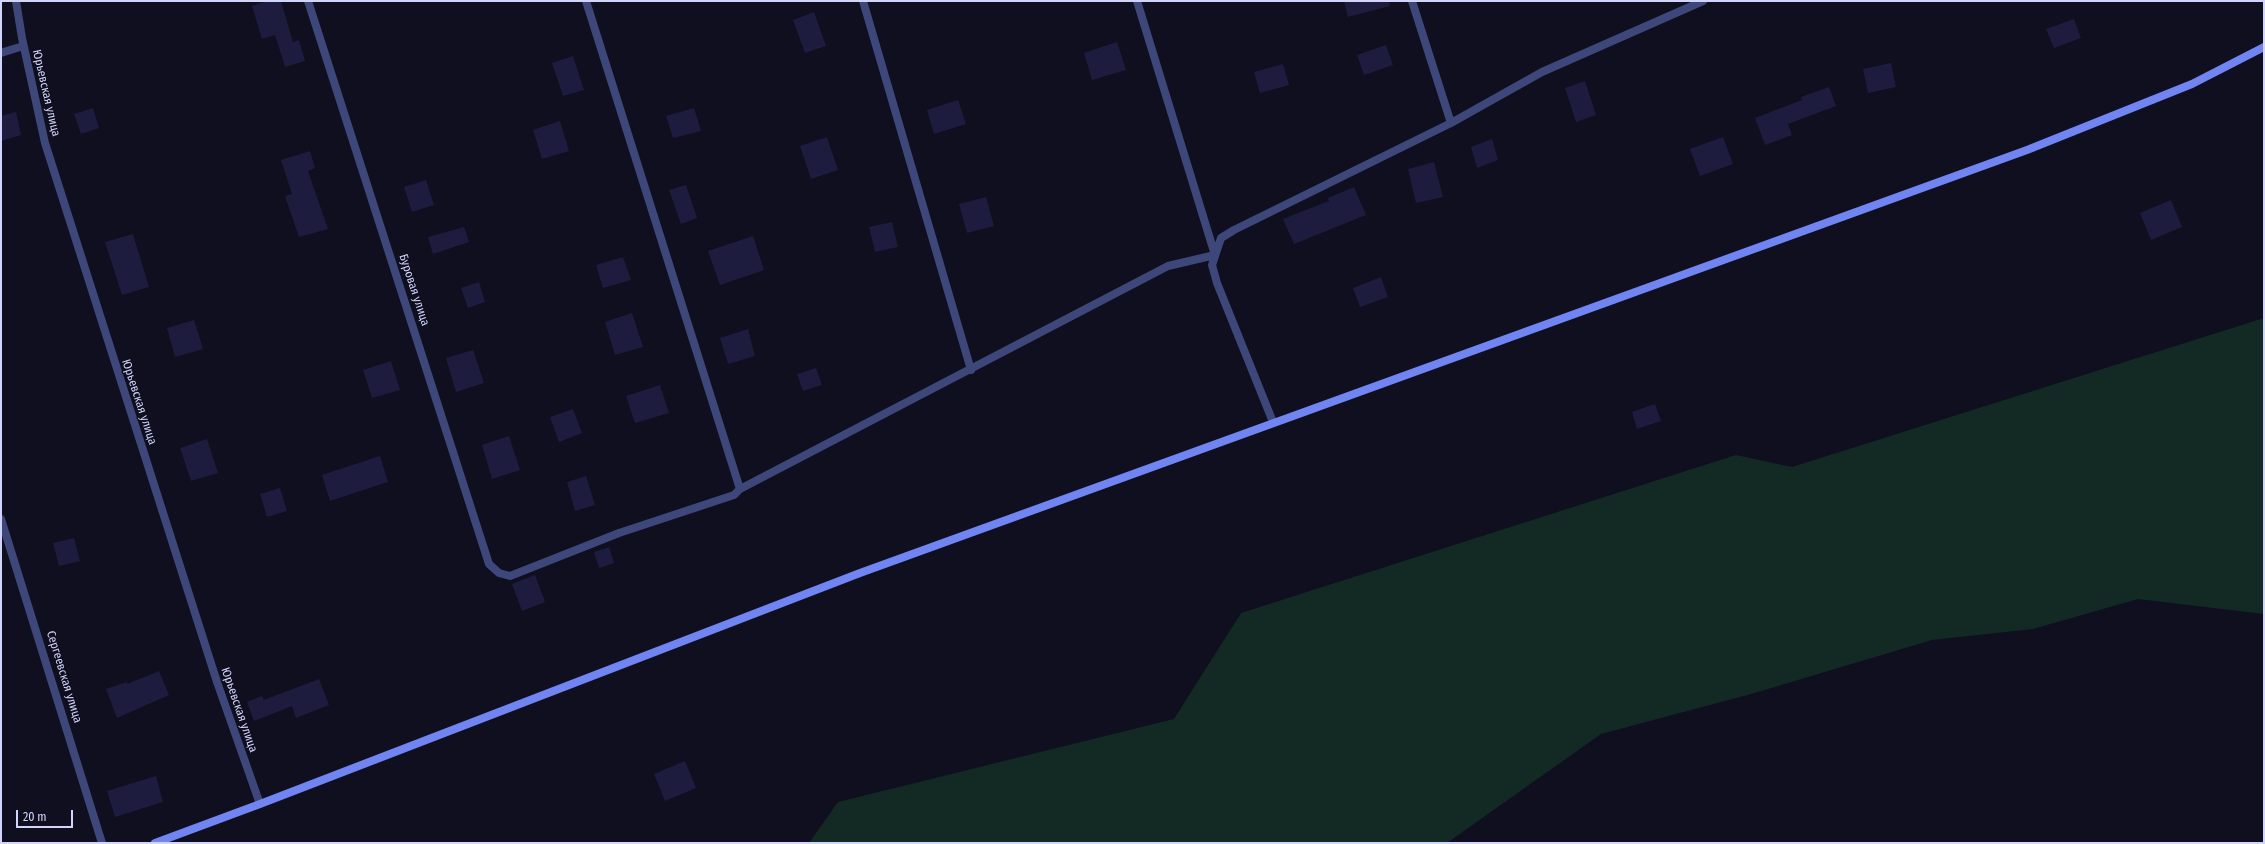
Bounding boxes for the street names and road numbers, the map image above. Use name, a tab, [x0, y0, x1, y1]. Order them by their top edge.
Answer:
street label: Юрьевская улица	[29, 48, 63, 138]
street label: Буровая улица	[396, 252, 432, 328]
street label: Юрьевская улица	[118, 357, 160, 447]
street label: Сергеевская улица	[43, 629, 85, 725]
street label: Юрьевская улица	[218, 666, 260, 754]

